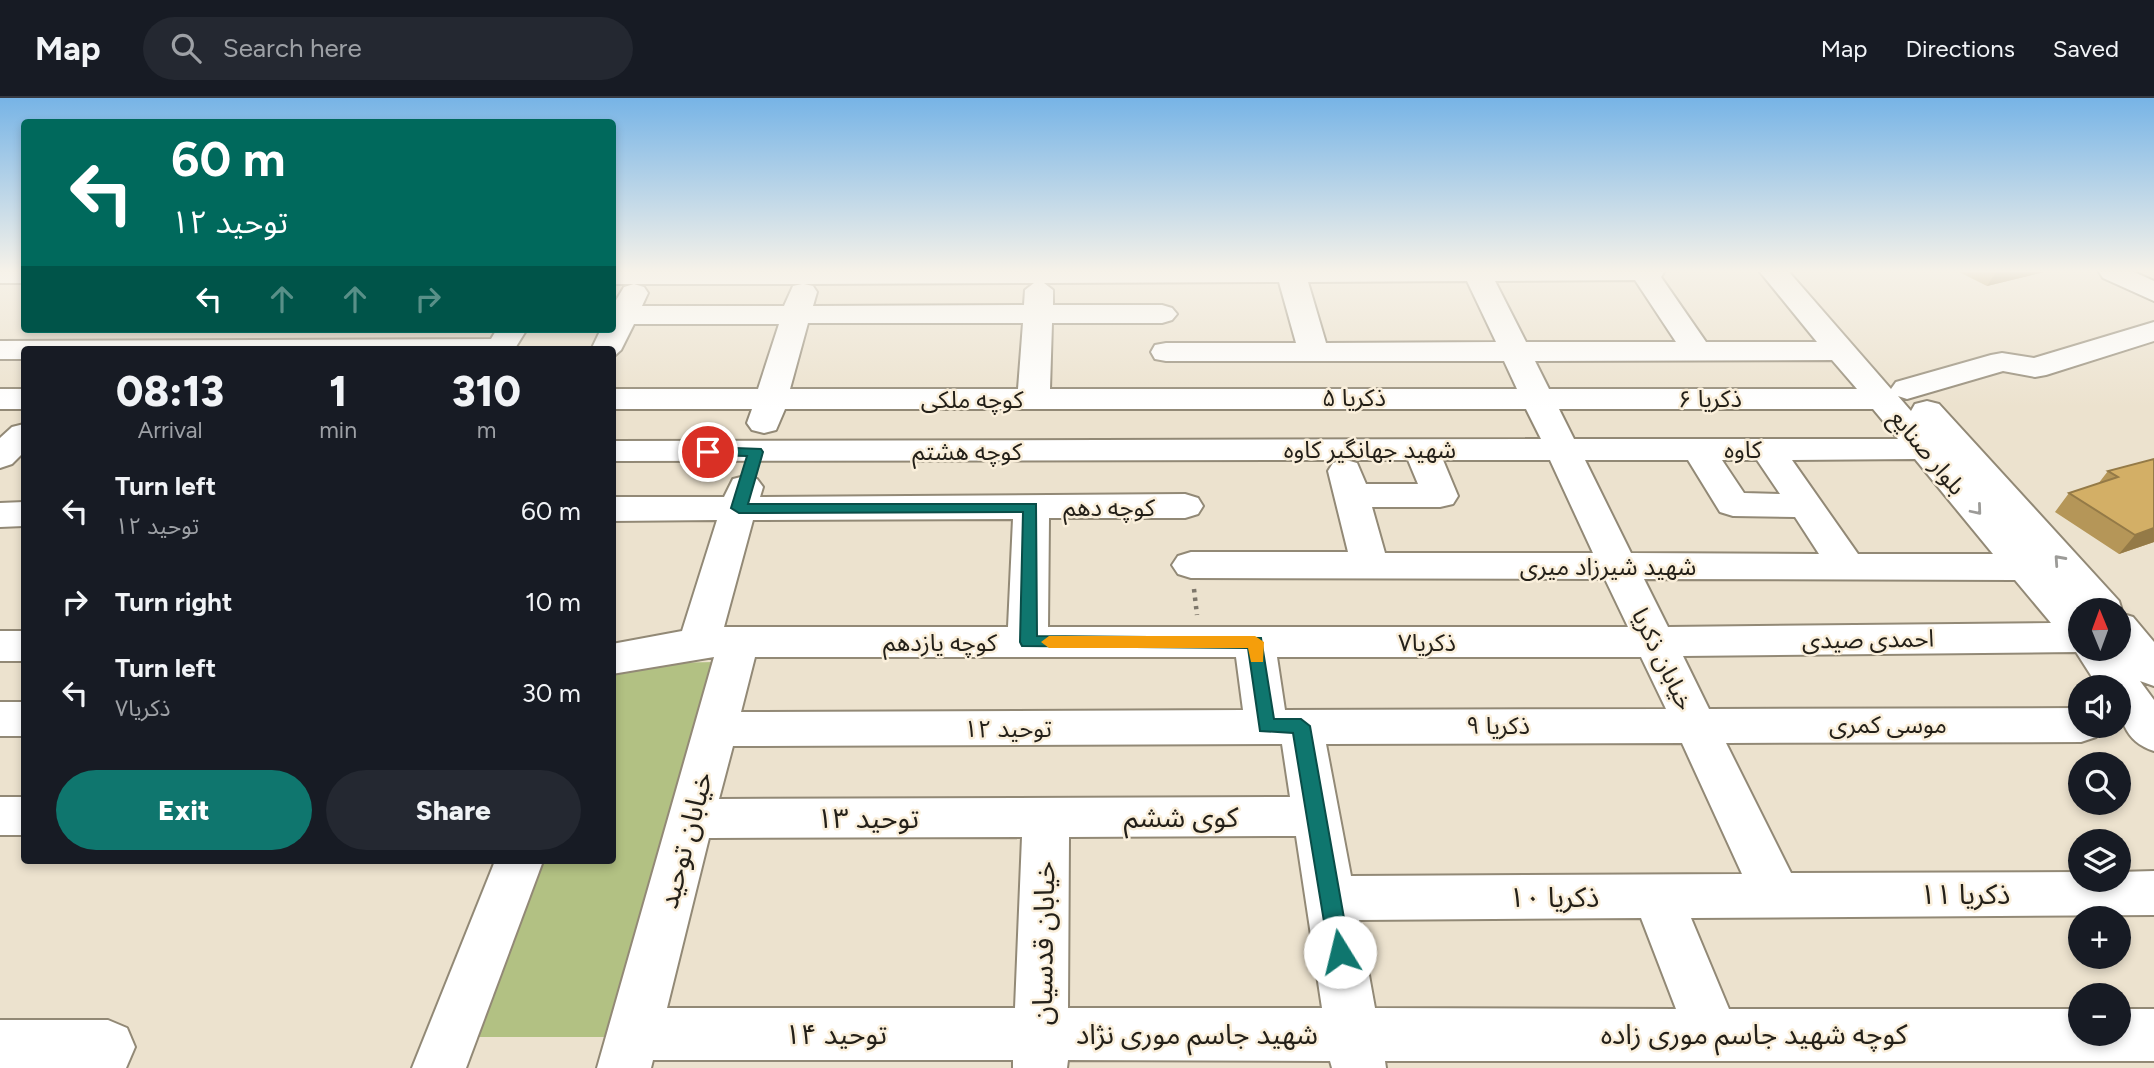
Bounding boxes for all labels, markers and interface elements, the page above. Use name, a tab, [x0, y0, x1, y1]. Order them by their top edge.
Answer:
search box	[143, 17, 633, 80]
text: Map	[35, 29, 101, 68]
icon: search	[167, 29, 205, 67]
text: Search here	[223, 32, 362, 64]
text: Map	[1821, 34, 1867, 63]
text: Directions	[1905, 34, 2015, 63]
text: Saved	[2053, 34, 2119, 63]
text: 60 m	[171, 129, 286, 188]
icon: left	[56, 147, 147, 238]
text: توحید ۱۲	[171, 203, 288, 241]
icon: left	[190, 280, 228, 318]
icon: ahead	[263, 280, 301, 318]
icon: ahead	[336, 280, 374, 318]
icon: right	[409, 280, 447, 318]
text: 08:13	[116, 366, 224, 417]
text: 1	[329, 366, 347, 417]
text: 310	[452, 366, 521, 417]
street label: ذکریا ۵	[1322, 383, 1386, 412]
street label: ذکریا ۶	[1678, 384, 1742, 413]
street label: کوچه ملکی	[921, 385, 1024, 415]
street label: بلوار صنایع	[1882, 404, 1972, 502]
text: Arrival	[138, 416, 203, 444]
text: min	[319, 416, 357, 444]
text: m	[477, 416, 496, 444]
pin	[678, 422, 738, 482]
icon: arrive	[689, 433, 727, 471]
street label: شهید جهانگیر کاوه	[1284, 435, 1456, 464]
street label: کاوه	[1724, 435, 1763, 464]
street label: کوچه هشتم	[912, 437, 1023, 469]
text: Turn left	[115, 470, 216, 502]
icon: left	[56, 492, 94, 530]
street label: کوچه دهم	[1063, 493, 1156, 525]
text: 60 m	[521, 495, 581, 527]
one-way arrow	[1969, 502, 1981, 515]
text: توحید ۱۲	[115, 512, 199, 540]
street label: شهید شیرزاد میری	[1520, 552, 1696, 581]
one-way arrow	[2055, 555, 2067, 568]
icon: right	[56, 583, 94, 621]
text: Turn right	[115, 586, 232, 618]
text: 10 m	[525, 586, 581, 618]
north arrow	[2068, 598, 2132, 662]
map controls	[2068, 598, 2131, 1046]
street label: خیابان ذکریا	[1626, 603, 1700, 715]
street label: احمدی صیدی	[1802, 623, 1934, 655]
street label: کوچه یازدهم	[883, 628, 998, 660]
street label: ذکریا۷	[1398, 628, 1456, 657]
text: Turn left	[115, 652, 216, 684]
icon: left	[56, 674, 94, 712]
button: sound	[2068, 675, 2131, 738]
text: 30 m	[522, 677, 581, 709]
text: ذکریا۷	[115, 694, 171, 722]
street label: موسی کمری	[1829, 710, 1947, 739]
street label: ذکریا ۹	[1466, 711, 1530, 740]
street label: توحید ۱۲	[964, 714, 1052, 743]
button: search	[2068, 752, 2131, 815]
street label: خیابان توحید	[650, 768, 720, 912]
button: Exit	[56, 770, 312, 850]
button: Share	[326, 770, 581, 850]
street label: کوی ششم	[1124, 800, 1239, 839]
street label: توحید ۱۳	[817, 801, 919, 835]
button: layers	[2068, 829, 2131, 892]
street label: خیابان قدسیان	[1025, 861, 1061, 1025]
street label: ذکریا ۱۱	[1920, 877, 2010, 911]
street label: ذکریا ۱۰	[1509, 880, 1599, 914]
button: +	[2068, 906, 2131, 969]
position arrow	[1303, 915, 1377, 989]
button: −	[2068, 983, 2131, 1046]
street label: توحید ۱۴	[785, 1017, 887, 1051]
street label: شهید جاسم موری نژاد	[1076, 1017, 1318, 1056]
street label: کوچه شهید جاسم موری زاده	[1601, 1017, 1908, 1056]

